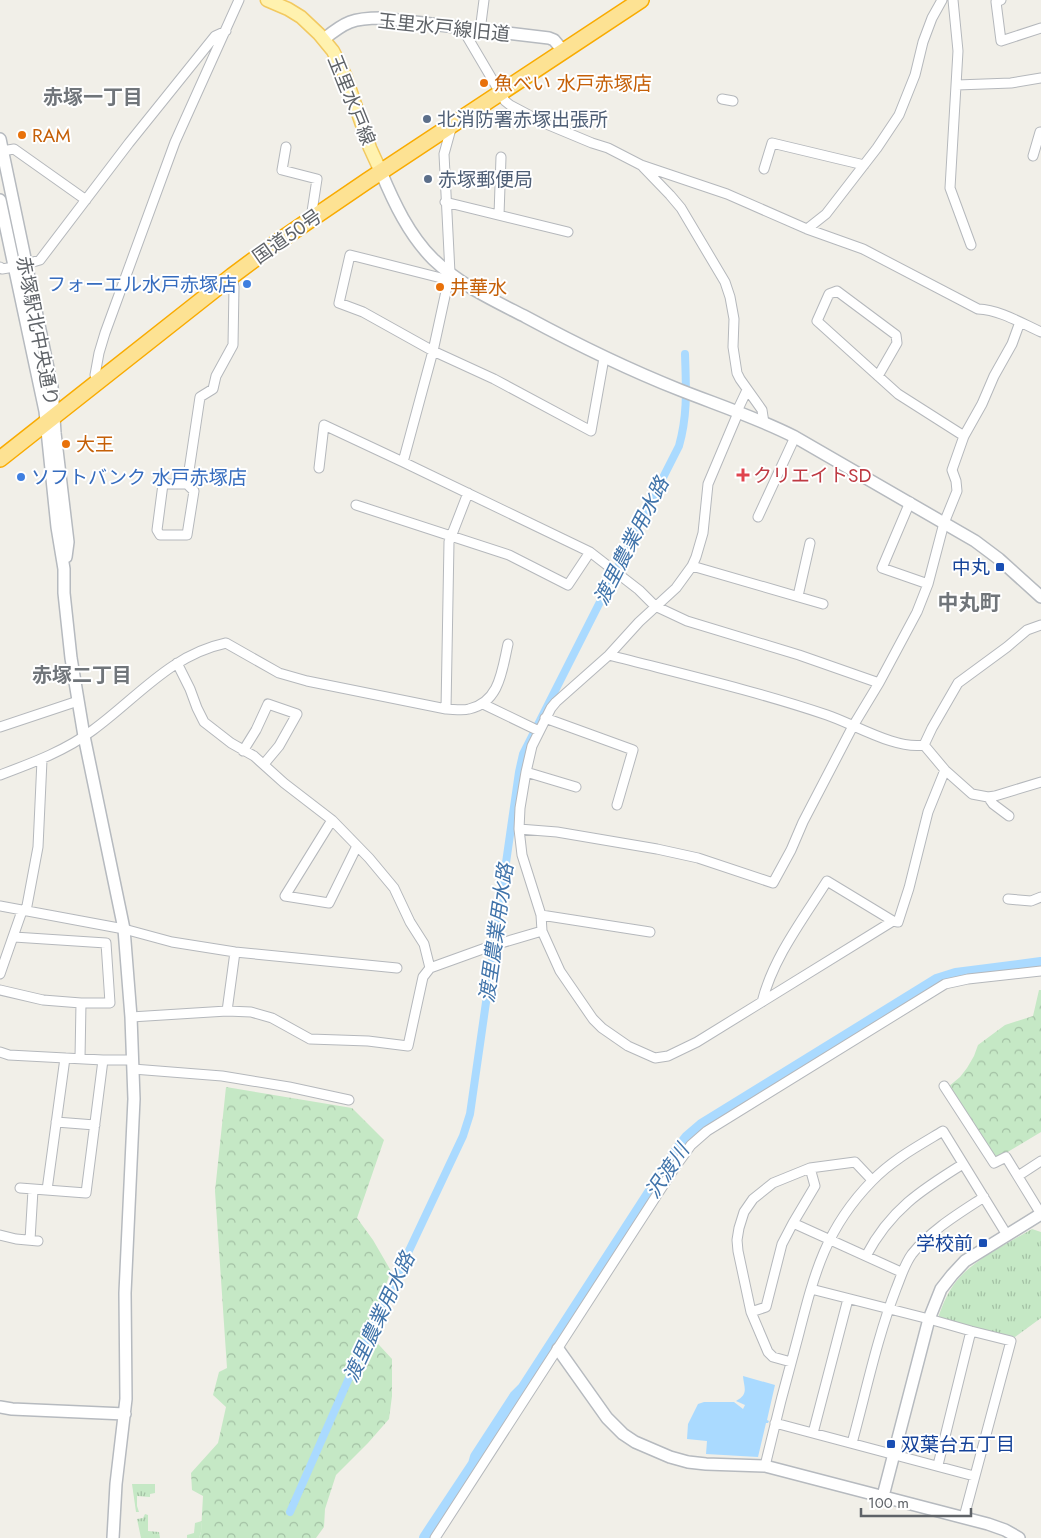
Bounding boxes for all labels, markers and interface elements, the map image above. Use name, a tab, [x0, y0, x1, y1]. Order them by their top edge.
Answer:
street label: 玉里水戸線旧道	[376, 7, 512, 48]
street label: 玉里水戸線	[321, 51, 382, 149]
place label: 魚べい 水戸赤塚店	[494, 70, 652, 97]
marker: 魚べい 水戸赤塚店	[478, 77, 490, 89]
district label: 赤塚一丁目	[43, 83, 143, 112]
place label: 北消防署赤塚出張所	[437, 106, 608, 133]
marker: 北消防署赤塚出張所	[421, 113, 433, 125]
place label: RAM	[32, 122, 71, 149]
marker: RAM	[16, 129, 28, 141]
place label: 赤塚郵便局	[438, 166, 533, 193]
marker: 赤塚郵便局	[422, 173, 434, 185]
street label: 国道50号	[247, 203, 327, 270]
street label: 赤塚駅北中央通り	[10, 254, 65, 408]
place label: フォーエル水戸赤塚店	[47, 271, 237, 298]
place label: 井華水	[450, 274, 507, 301]
marker: フォーエル水戸赤塚店	[241, 278, 253, 290]
marker: 井華水	[434, 281, 446, 293]
place label: 大王	[76, 431, 114, 458]
marker: 大王	[60, 438, 72, 450]
place label: クリエイトSD	[753, 462, 871, 489]
place label: ソフトバンク 水戸赤塚店	[31, 464, 247, 491]
marker: クリエイトSD	[737, 469, 749, 481]
water label: 渡里農業用水路	[587, 470, 677, 610]
marker: ソフトバンク 水戸赤塚店	[15, 471, 27, 483]
place label: 中丸	[952, 554, 990, 581]
marker: 中丸	[994, 561, 1006, 573]
district label: 中丸町	[938, 588, 1001, 618]
district label: 赤塚二丁目	[32, 661, 132, 690]
water label: 渡里農業用水路	[472, 860, 521, 1004]
water label: 沢渡川	[639, 1137, 697, 1204]
place label: 学校前	[916, 1230, 973, 1257]
marker: 学校前	[977, 1237, 989, 1249]
water label: 渡里農業用水路	[337, 1246, 423, 1387]
place label: 双葉台五丁目	[901, 1431, 1015, 1458]
marker: 双葉台五丁目	[885, 1438, 897, 1450]
scale bar	[861, 1486, 971, 1518]
text: 100 m	[868, 1492, 909, 1514]

